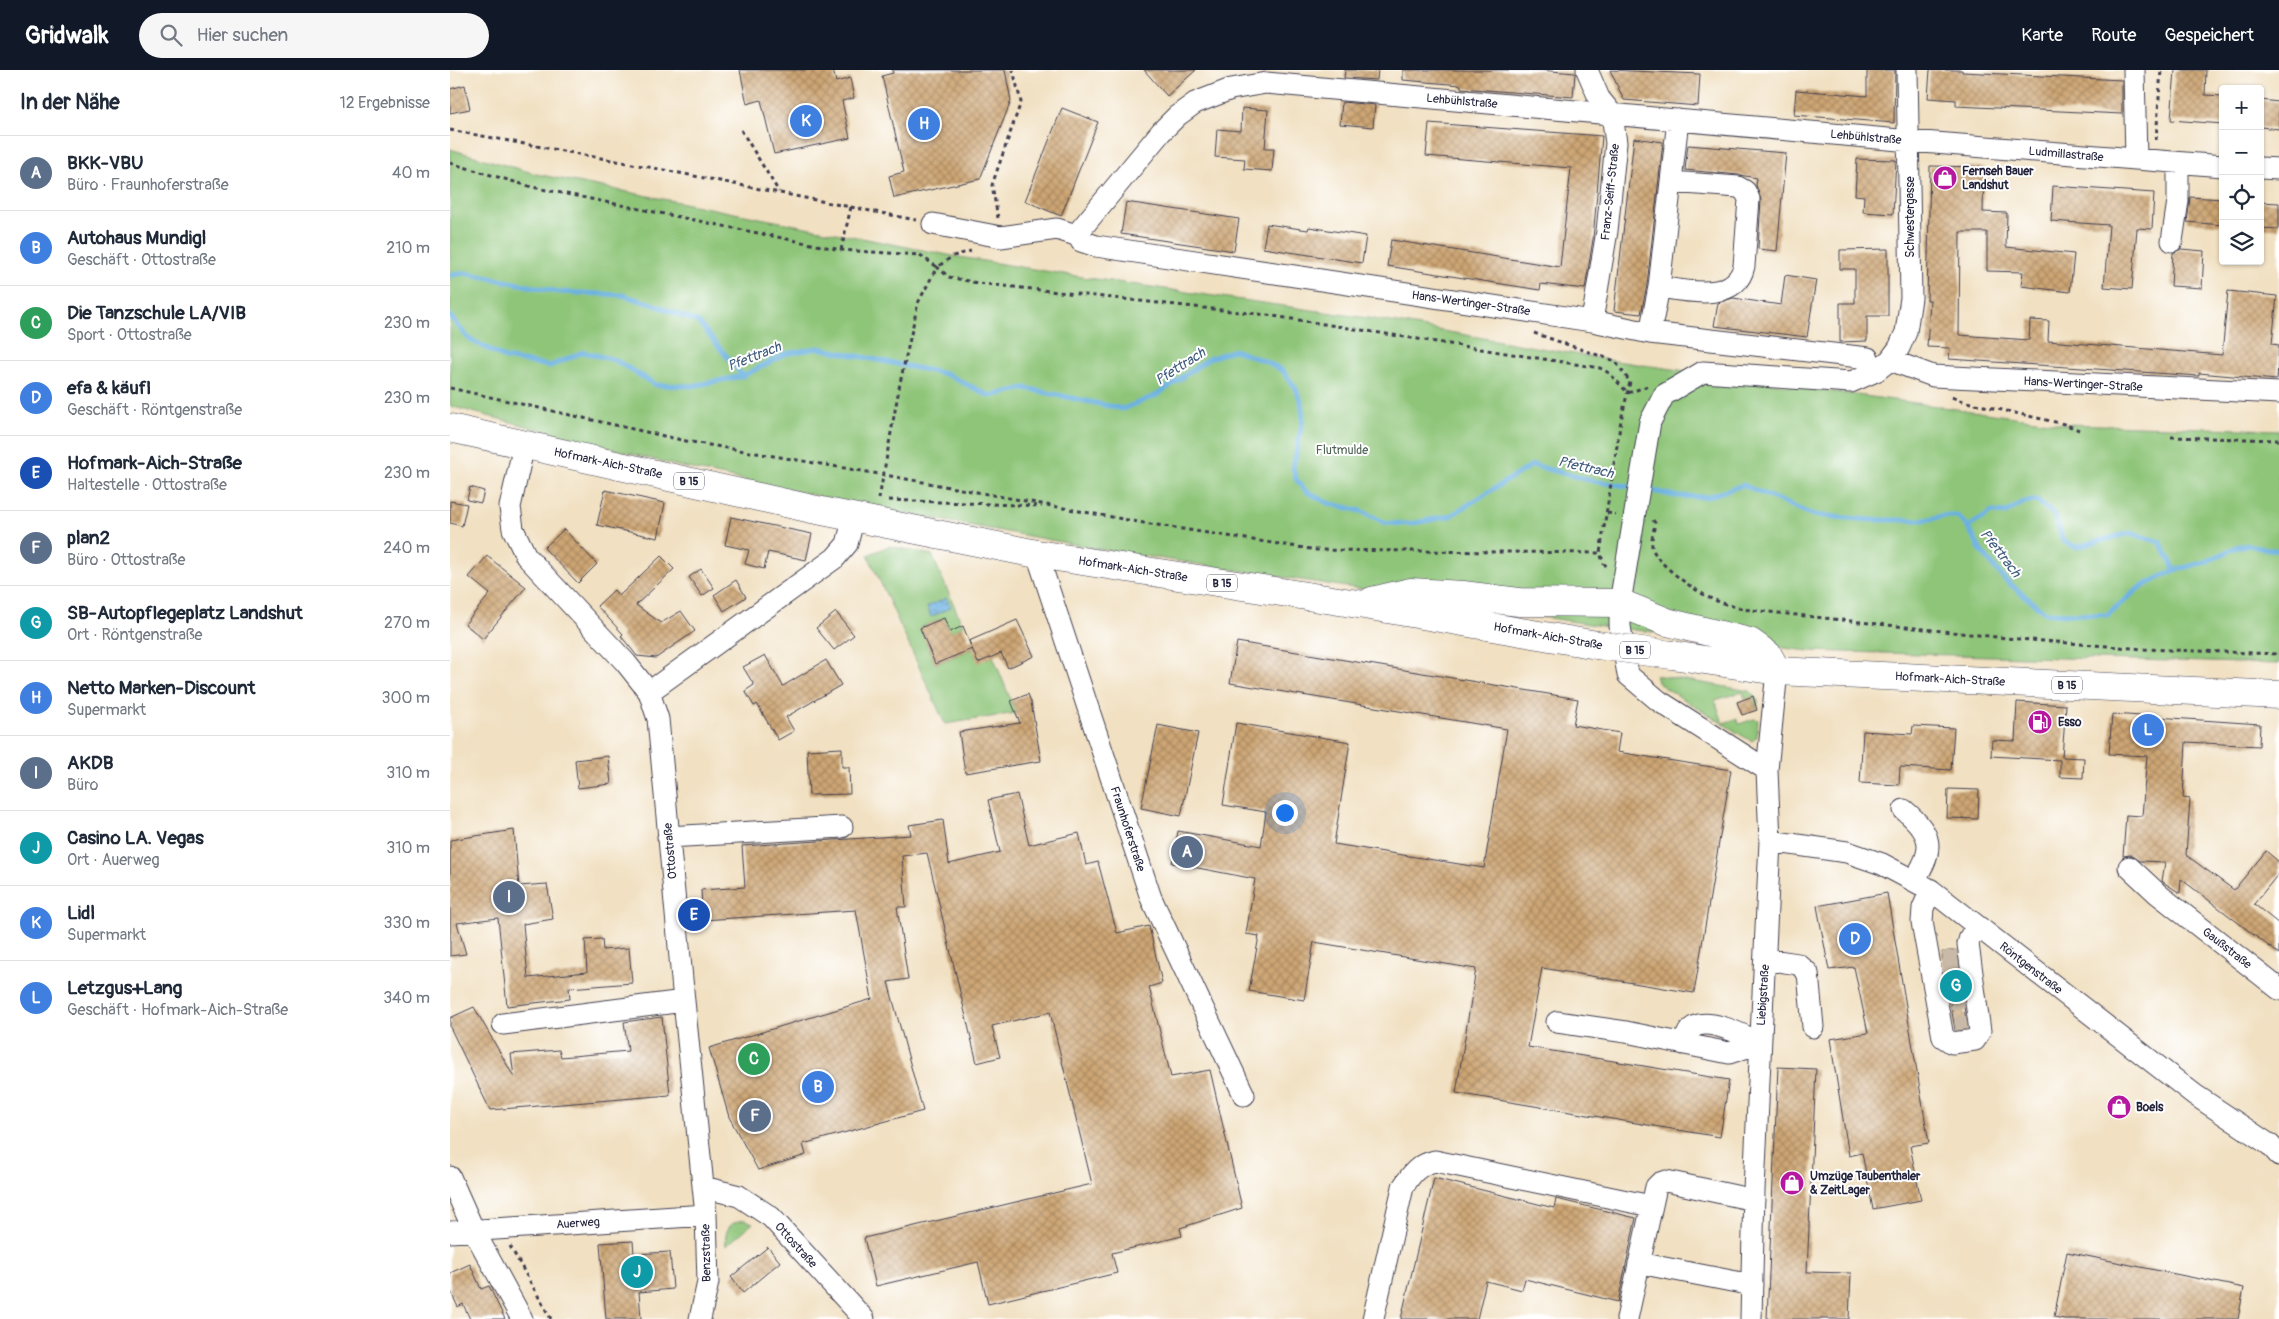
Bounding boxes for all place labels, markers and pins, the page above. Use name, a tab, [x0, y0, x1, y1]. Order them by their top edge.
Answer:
pin: K	[790, 102, 822, 140]
pin: H	[908, 105, 940, 143]
place label: Fernseh Bauer Landshut	[1962, 164, 2034, 193]
shop icon: Fernseh Bauer Landshut	[1932, 165, 1958, 191]
fuel station icon: Esso	[2027, 709, 2053, 735]
pin: L	[2132, 711, 2164, 749]
place label: Esso	[2058, 715, 2082, 730]
pin: A	[1171, 833, 1203, 871]
pin: I	[493, 878, 525, 916]
pin: E	[678, 896, 710, 934]
pin: D	[1839, 920, 1871, 958]
pin: G	[1940, 967, 1972, 1005]
pin: C	[738, 1040, 770, 1078]
pin: B	[802, 1068, 834, 1106]
shop icon: Boels	[2106, 1094, 2132, 1120]
pin: F	[739, 1097, 771, 1135]
place label: Boels	[2136, 1100, 2164, 1115]
place label: Umzüge Taubenthaler & ZeitLager	[1810, 1169, 1921, 1198]
shop icon: Umzüge Taubenthaler & ZeitLager	[1779, 1170, 1805, 1196]
pin: J	[621, 1253, 653, 1291]

